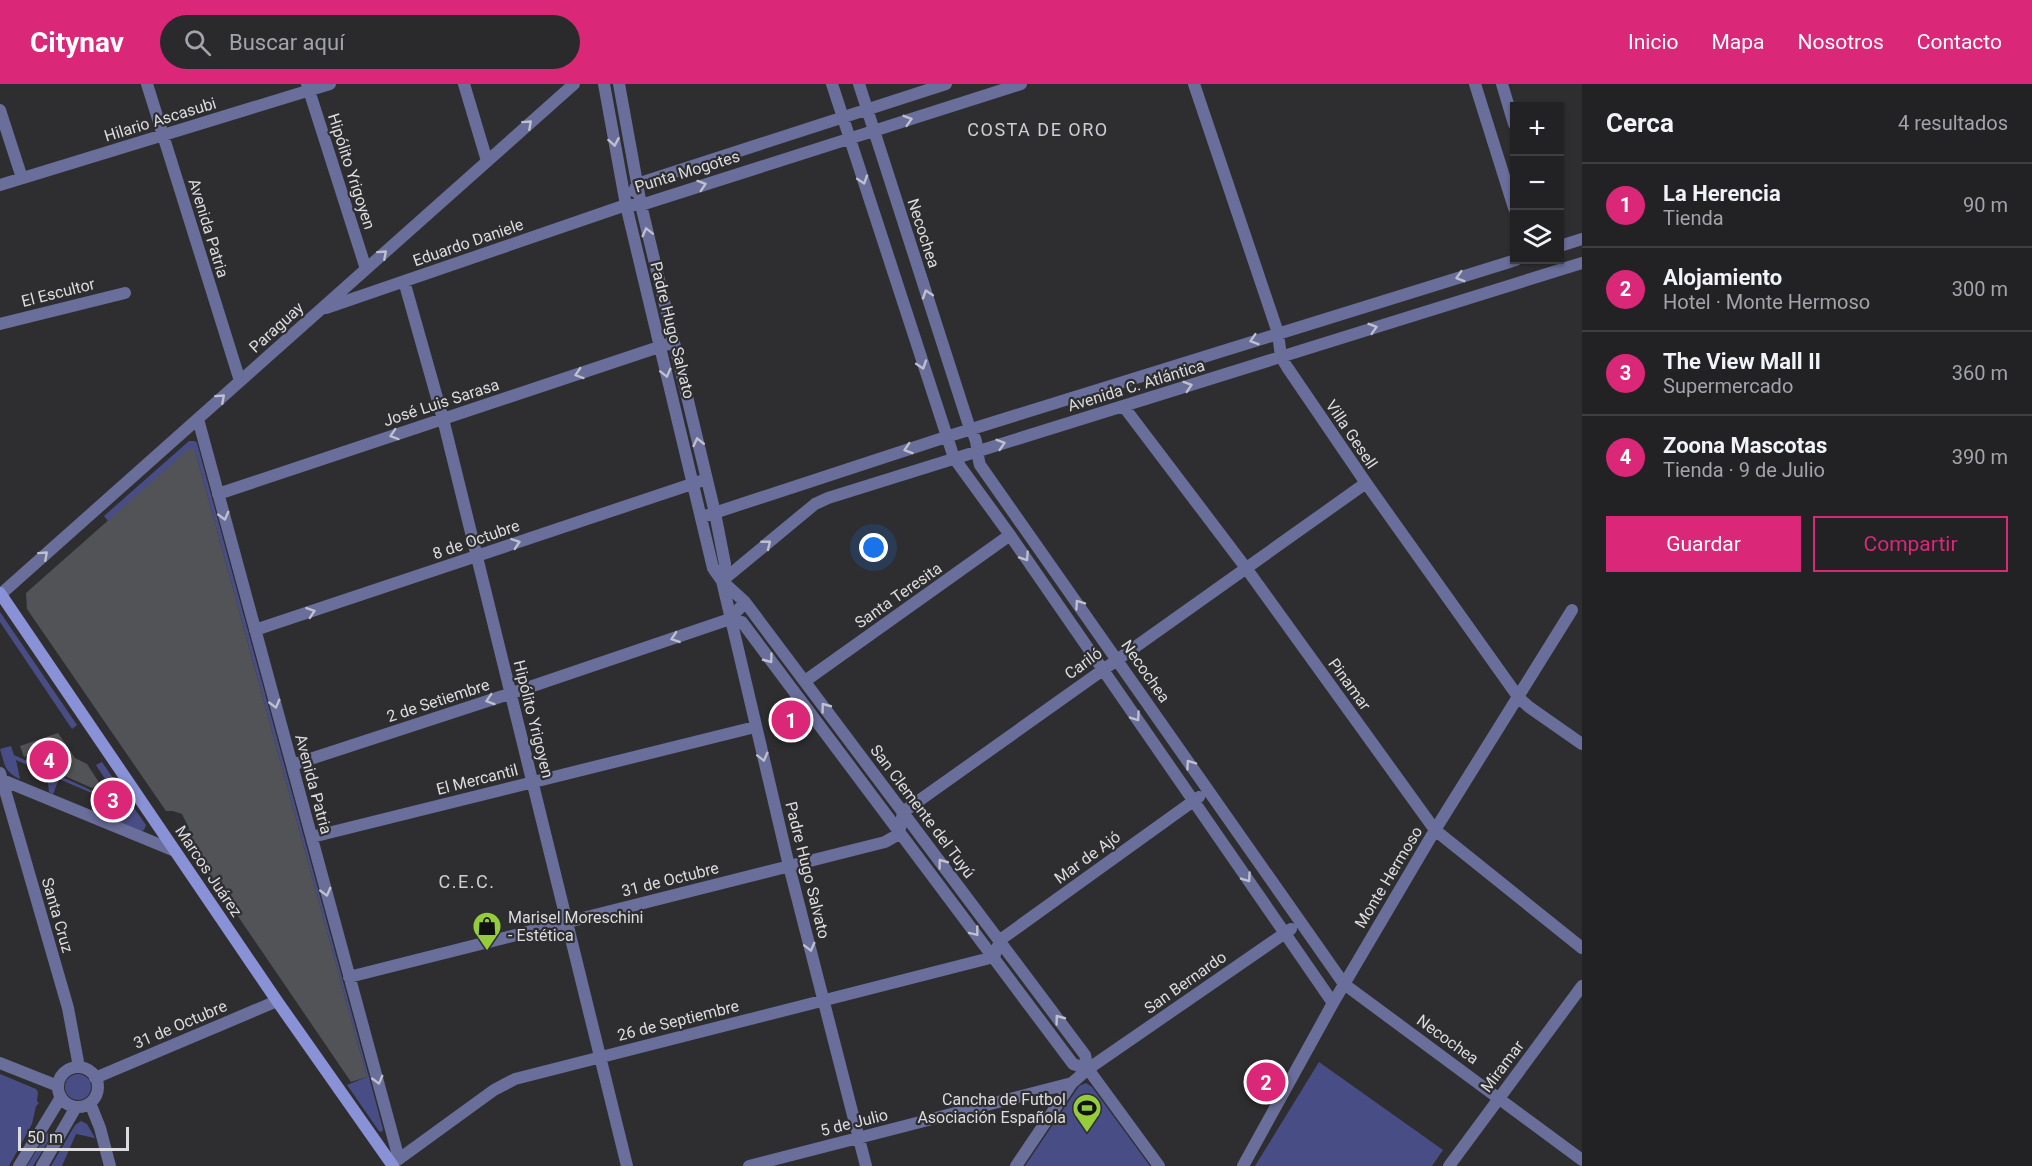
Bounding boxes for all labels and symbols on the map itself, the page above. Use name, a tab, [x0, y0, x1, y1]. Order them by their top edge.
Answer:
street label: Hilario Ascasubi	[102, 93, 218, 146]
street label: Hipólito Yrigoyen	[324, 111, 379, 232]
one-way arrow	[902, 115, 913, 127]
district label: COSTA DE ORO	[967, 119, 1109, 140]
one-way arrow	[522, 120, 532, 131]
one-way arrow	[607, 136, 620, 146]
street label: Punta Mogotes	[632, 146, 742, 196]
one-way arrow	[856, 174, 868, 185]
street label: Avenida Patria	[184, 176, 233, 280]
one-way arrow	[696, 180, 707, 193]
street label: Necochea	[903, 196, 944, 270]
street label: Eduardo Daniele	[410, 215, 526, 270]
one-way arrow	[642, 227, 655, 237]
one-way arrow	[376, 250, 387, 261]
street label: Padre Hugo Salvato	[646, 260, 699, 401]
one-way arrow	[1455, 270, 1466, 282]
street label: El Escultor	[19, 274, 97, 311]
one-way arrow	[921, 289, 934, 300]
street label: Paraguay	[245, 298, 308, 357]
one-way arrow	[1368, 323, 1378, 335]
one-way arrow	[1249, 333, 1260, 345]
street label: Avenida C. Atlántica	[1065, 356, 1207, 415]
one-way arrow	[915, 359, 928, 370]
one-way arrow	[574, 366, 585, 379]
one-way arrow	[659, 367, 672, 377]
street label: José Luis Sarasa	[381, 375, 502, 430]
one-way arrow	[1182, 381, 1193, 394]
one-way arrow	[215, 394, 225, 405]
street label: Villa Gesell	[1322, 396, 1381, 472]
one-way arrow	[389, 428, 400, 441]
one-way arrow	[693, 437, 706, 447]
one-way arrow	[995, 439, 1006, 451]
one-way arrow	[903, 442, 914, 455]
one-way arrow	[217, 510, 229, 521]
street label: 8 de Octubre	[430, 516, 522, 563]
your location	[859, 533, 888, 562]
one-way arrow	[510, 538, 521, 550]
one-way arrow	[760, 540, 771, 551]
one-way arrow	[1018, 550, 1029, 561]
one-way arrow	[38, 551, 48, 562]
street label: Santa Teresita	[851, 558, 945, 632]
one-way arrow	[1075, 600, 1086, 611]
one-way arrow	[305, 606, 316, 619]
one-way arrow	[670, 630, 680, 643]
street label: Necochea	[1117, 636, 1174, 706]
street label: Cariló	[1061, 644, 1106, 683]
one-way arrow	[762, 653, 773, 664]
street label: Pinamar	[1324, 655, 1375, 714]
street label: Hipólito Yrigoyen	[510, 658, 557, 780]
street label: 2 de Setiembre	[384, 675, 492, 726]
one-way arrow	[485, 693, 496, 705]
pin: 1	[772, 698, 810, 742]
one-way arrow	[268, 699, 281, 709]
one-way arrow	[821, 703, 832, 714]
one-way arrow	[1129, 711, 1140, 722]
street label: Avenida Patria	[291, 732, 336, 836]
pin: 4	[29, 738, 68, 782]
street label: San Clemente del Tuyú	[866, 741, 979, 882]
one-way arrow	[755, 752, 768, 762]
street label: El Mercantil	[434, 760, 520, 799]
one-way arrow	[1186, 760, 1197, 771]
pin: 3	[94, 778, 132, 822]
street label: Padre Hugo Salvato	[781, 800, 834, 941]
street label: Marcos Juárez	[171, 822, 246, 920]
street label: Monte Hermoso	[1351, 823, 1426, 932]
street label: Mar de Ajó	[1051, 827, 1124, 888]
street label: 31 de Octubre	[619, 858, 721, 901]
one-way arrow	[938, 859, 949, 870]
district label: C.E.C.	[439, 871, 495, 892]
one-way arrow	[1240, 871, 1251, 882]
street label: Santa Cruz	[38, 875, 77, 955]
one-way arrow	[319, 887, 332, 897]
place label: Marisel Moreschini - Estética	[508, 908, 644, 945]
shop icon: Marisel Moreschini - Estética	[471, 910, 503, 952]
one-way arrow	[968, 926, 979, 937]
one-way arrow	[802, 941, 815, 951]
street label: San Bernardo	[1141, 947, 1230, 1018]
street label: 31 de Octubre	[131, 996, 230, 1053]
street label: 26 de Septiembre	[615, 996, 741, 1045]
street label: Necochea	[1413, 1011, 1482, 1068]
one-way arrow	[1055, 1015, 1066, 1026]
street label: Miramar	[1477, 1036, 1528, 1096]
pin: 2	[1246, 1060, 1286, 1104]
one-way arrow	[370, 1075, 383, 1085]
place label: Cancha de Futbol Asociación Española	[917, 1090, 1066, 1127]
sports icon: Cancha de Futbol Asociación Española	[1071, 1092, 1103, 1134]
street label: 5 de Julio	[818, 1105, 890, 1140]
scale bar	[18, 1124, 129, 1152]

